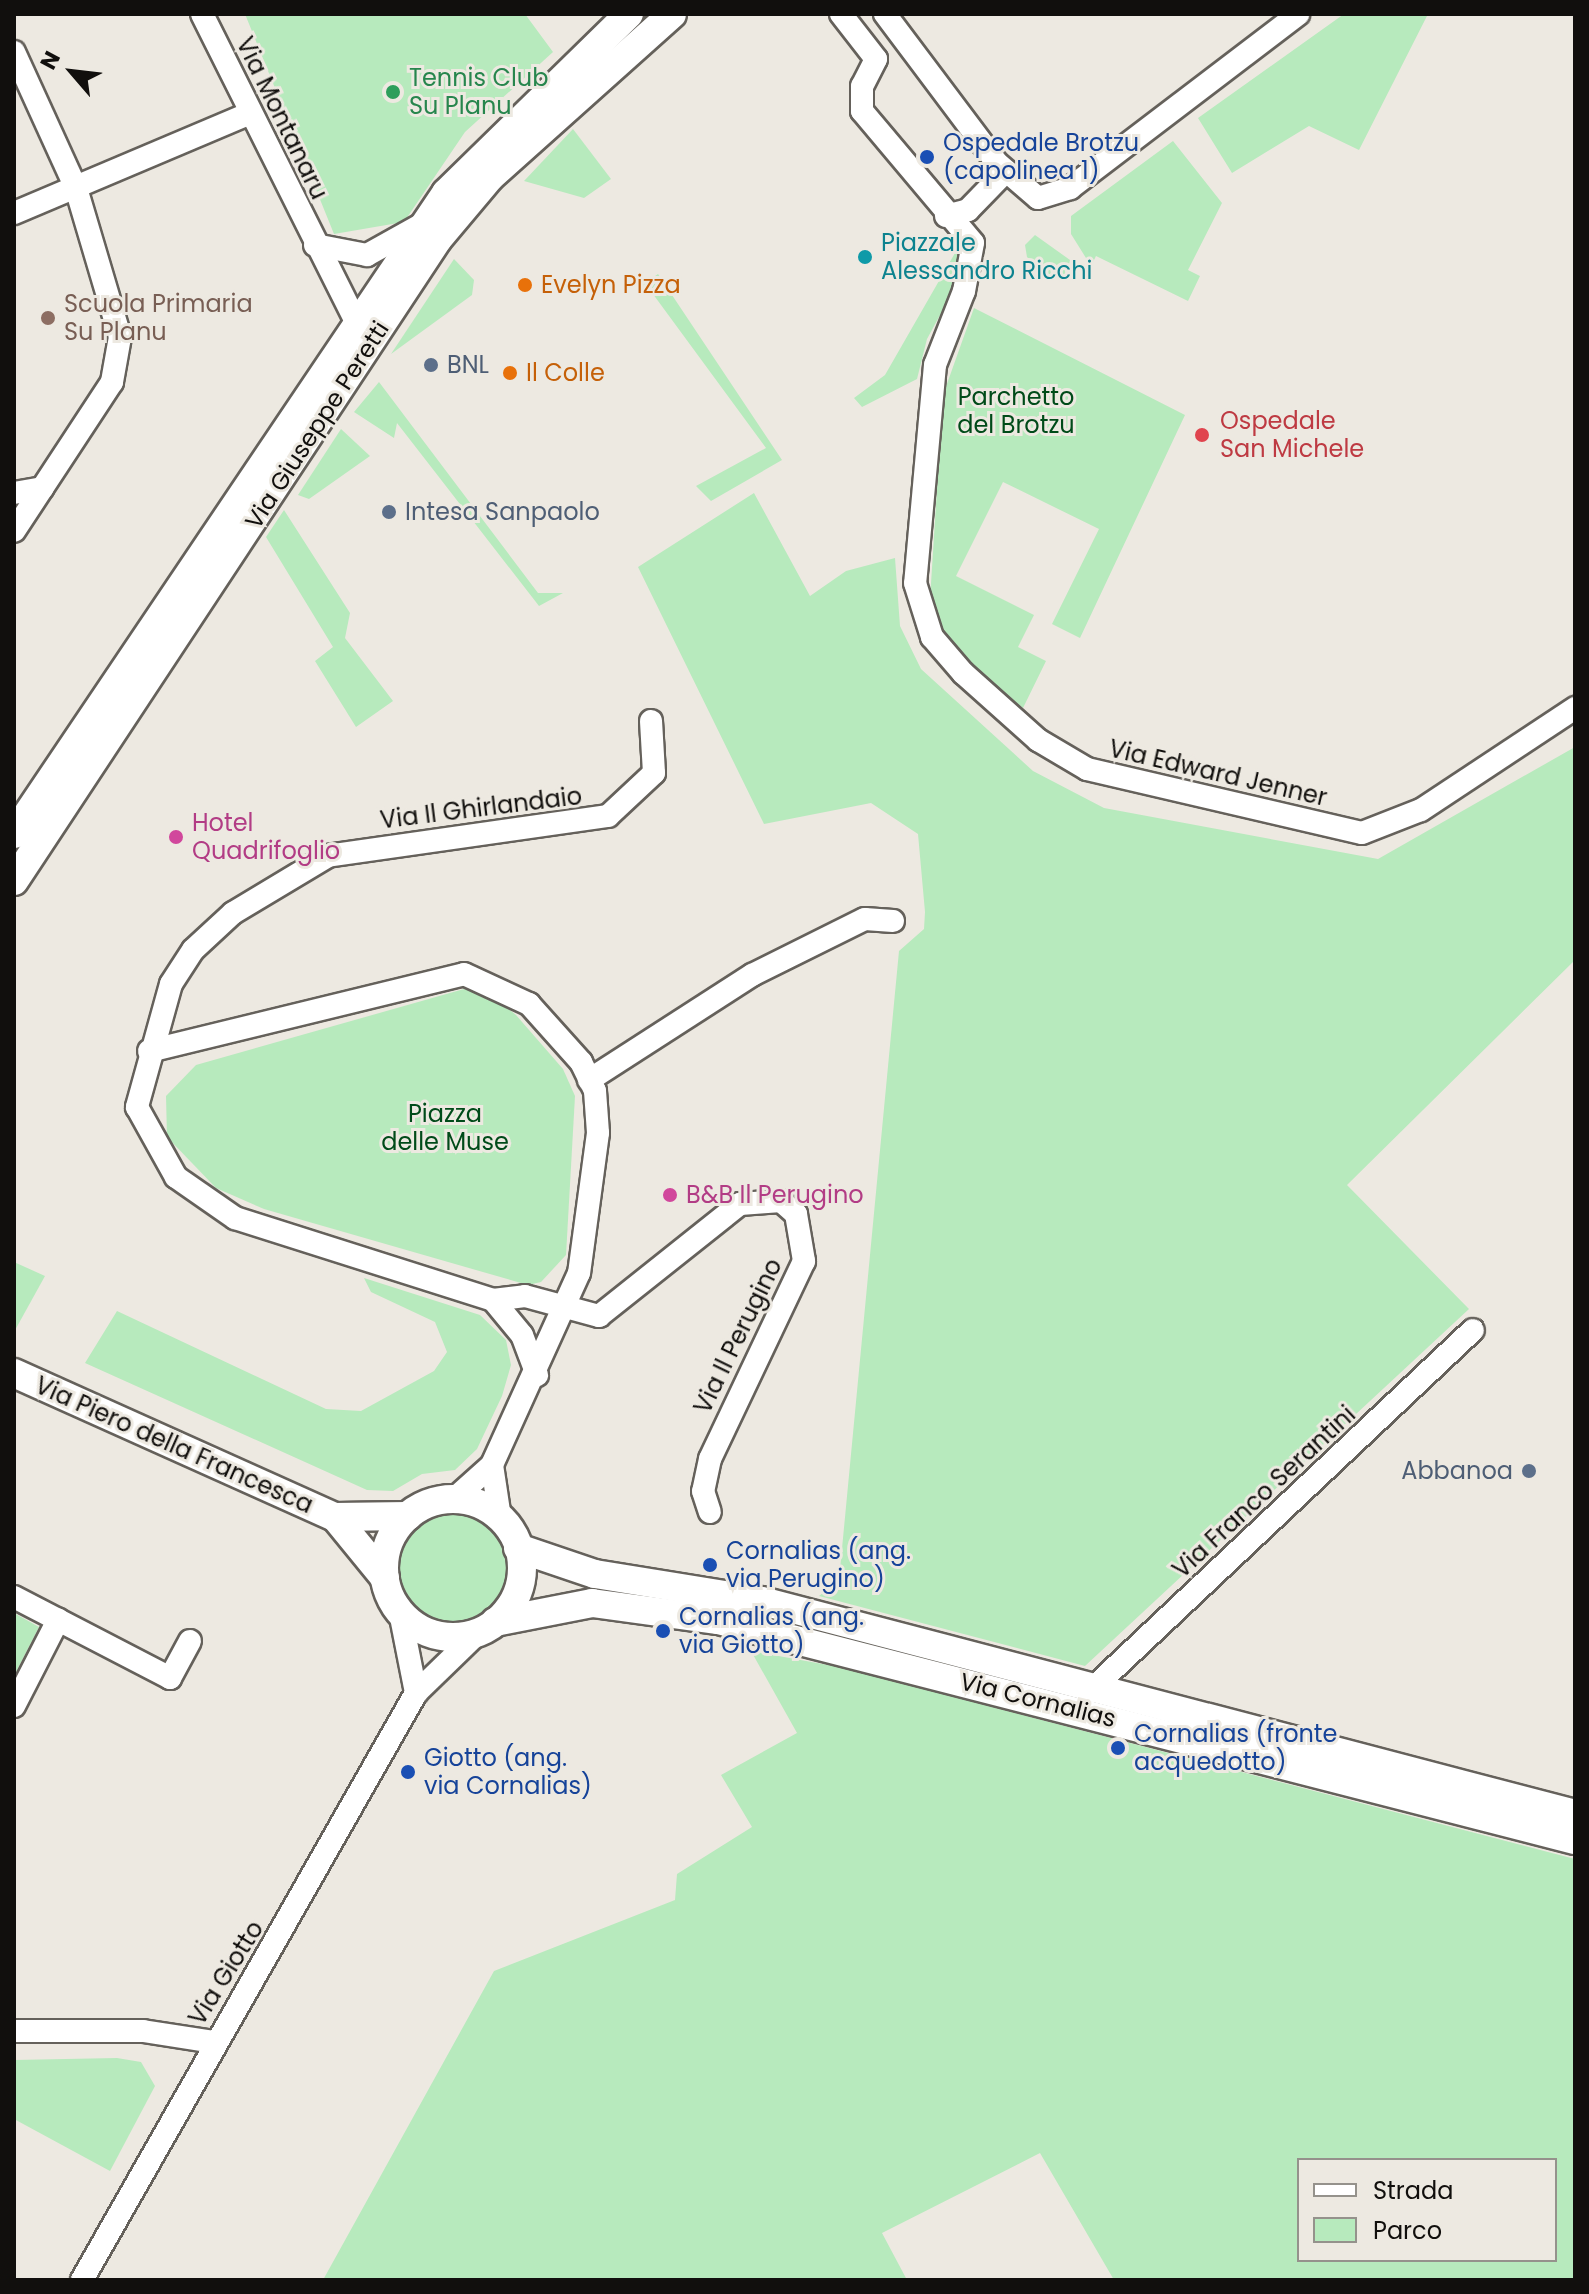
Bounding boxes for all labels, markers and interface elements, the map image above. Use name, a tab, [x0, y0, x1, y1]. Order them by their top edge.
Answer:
north arrow	[32, 32, 112, 112]
street label: Via Montanaru	[230, 32, 334, 204]
text: N	[33, 46, 68, 75]
place label: Tennis Club Su Planu	[409, 64, 548, 120]
marker: Tennis Club Su Planu	[384, 83, 402, 101]
place label: Ospedale Brotzu (capolinea 1)	[943, 129, 1139, 185]
marker: Ospedale Brotzu (capolinea 1)	[918, 148, 936, 166]
place label: Piazzale Alessandro Ricchi	[881, 229, 1092, 285]
marker: Piazzale Alessandro Ricchi	[856, 248, 874, 266]
place label: Evelyn Pizza	[541, 271, 681, 299]
marker: Evelyn Pizza	[516, 276, 534, 294]
place label: Scuola Primaria Su Planu	[64, 290, 253, 346]
marker: Scuola Primaria Su Planu	[39, 309, 57, 327]
street label: Via Giuseppe Peretti	[239, 316, 395, 534]
place label: BNL	[447, 351, 489, 379]
marker: BNL	[422, 356, 440, 374]
place label: Il Colle	[526, 359, 605, 387]
marker: Il Colle	[501, 364, 519, 382]
park label: Parchetto del Brotzu	[957, 383, 1075, 439]
place label: Ospedale San Michele	[1220, 407, 1364, 463]
marker: Ospedale San Michele	[1191, 424, 1213, 446]
place label: Intesa Sanpaolo	[405, 498, 600, 526]
marker: Intesa Sanpaolo	[380, 503, 398, 521]
street label: Via Edward Jenner	[1106, 734, 1330, 812]
street label: Via Il Ghirlandaio	[378, 781, 584, 835]
place label: Hotel Quadrifoglio	[192, 809, 340, 865]
marker: Hotel Quadrifoglio	[167, 828, 185, 846]
park label: Piazza delle Muse	[381, 1100, 509, 1156]
place label: B&B Il Perugino	[686, 1181, 864, 1209]
marker: B&B Il Perugino	[661, 1186, 679, 1204]
street label: Via Il Perugino	[688, 1254, 788, 1418]
street label: Via Piero della Francesca	[31, 1371, 317, 1519]
street label: Via Franco Serantini	[1167, 1400, 1361, 1584]
place label: Abbanoa	[1401, 1457, 1513, 1485]
marker: Abbanoa	[1520, 1462, 1538, 1480]
place label: Cornalias (ang. via Perugino)	[726, 1537, 911, 1593]
marker: Cornalias (ang. via Perugino)	[701, 1556, 719, 1574]
place label: Cornalias (ang. via Giotto)	[679, 1603, 864, 1659]
marker: Cornalias (ang. via Giotto)	[654, 1622, 672, 1640]
street label: Via Cornalias	[957, 1667, 1119, 1733]
place label: Cornalias (fronte acquedotto)	[1134, 1720, 1337, 1776]
marker: Cornalias (fronte acquedotto)	[1109, 1739, 1127, 1757]
place label: Giotto (ang. via Cornalias)	[424, 1744, 592, 1800]
marker: Giotto (ang. via Cornalias)	[399, 1763, 417, 1781]
street label: Via Giotto	[183, 1916, 269, 2030]
legend	[1297, 2158, 1557, 2262]
text: Strada	[1373, 2174, 1453, 2207]
text: Parco	[1373, 2214, 1442, 2247]

